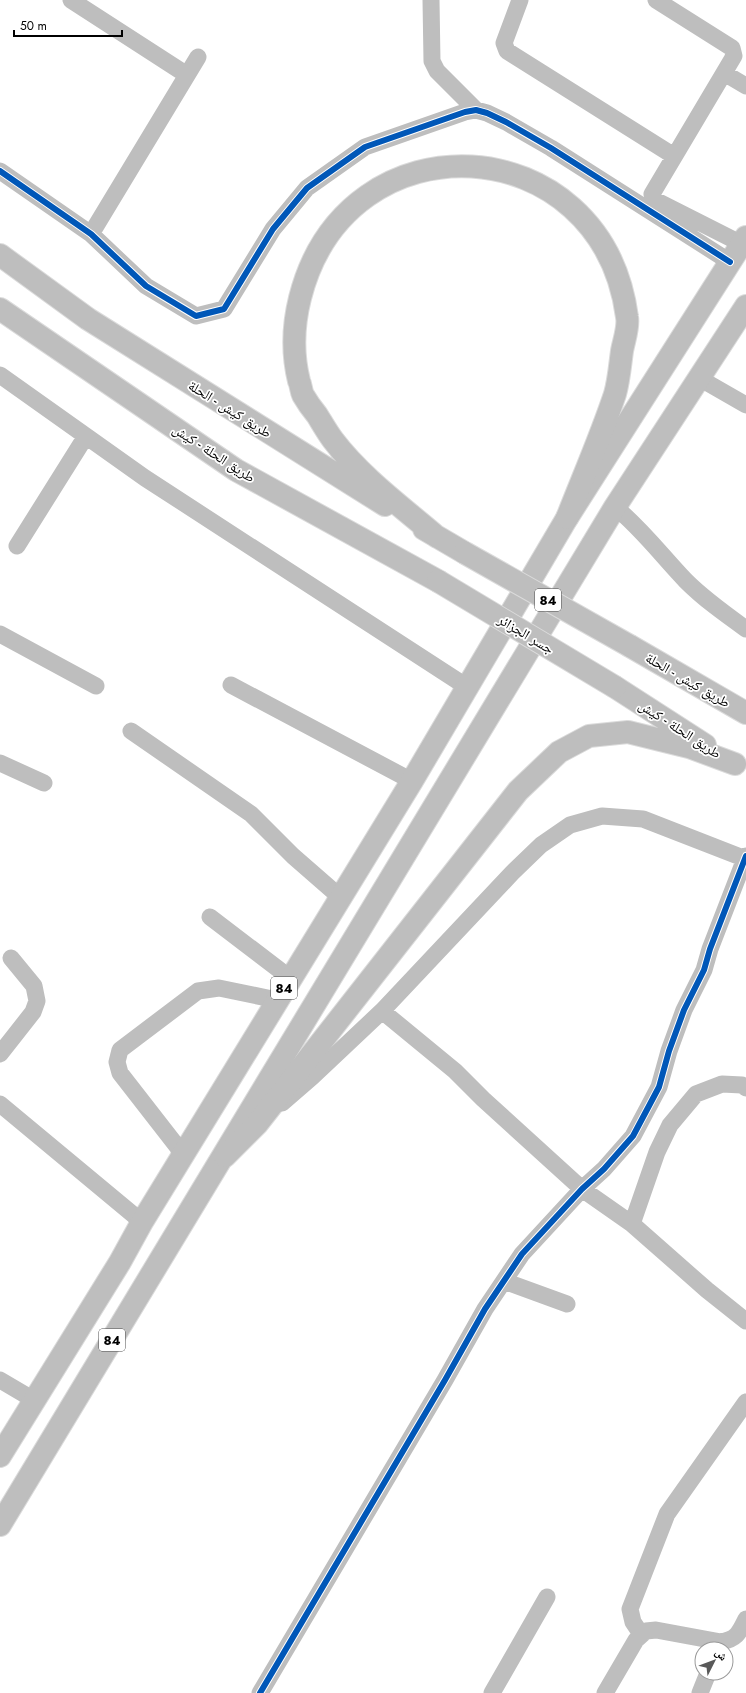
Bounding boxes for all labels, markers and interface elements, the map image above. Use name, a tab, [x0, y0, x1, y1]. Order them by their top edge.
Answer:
scale bar	[14, 12, 122, 38]
text: 50 m	[20, 17, 47, 35]
street label: طريق كيش - الحلة	[185, 375, 275, 443]
street label: طريق الحلة - كيش	[169, 419, 259, 487]
road number: 84	[535, 589, 561, 611]
street label: جسر الجزائر	[493, 609, 558, 659]
street label: طريق كيش - الحلة	[642, 648, 734, 712]
street label: طريق الحلة - كيش	[635, 695, 725, 763]
road number: 84	[271, 977, 297, 999]
road number: 84	[99, 1329, 125, 1351]
north arrow	[694, 1641, 734, 1681]
text: ش	[712, 1645, 732, 1664]

